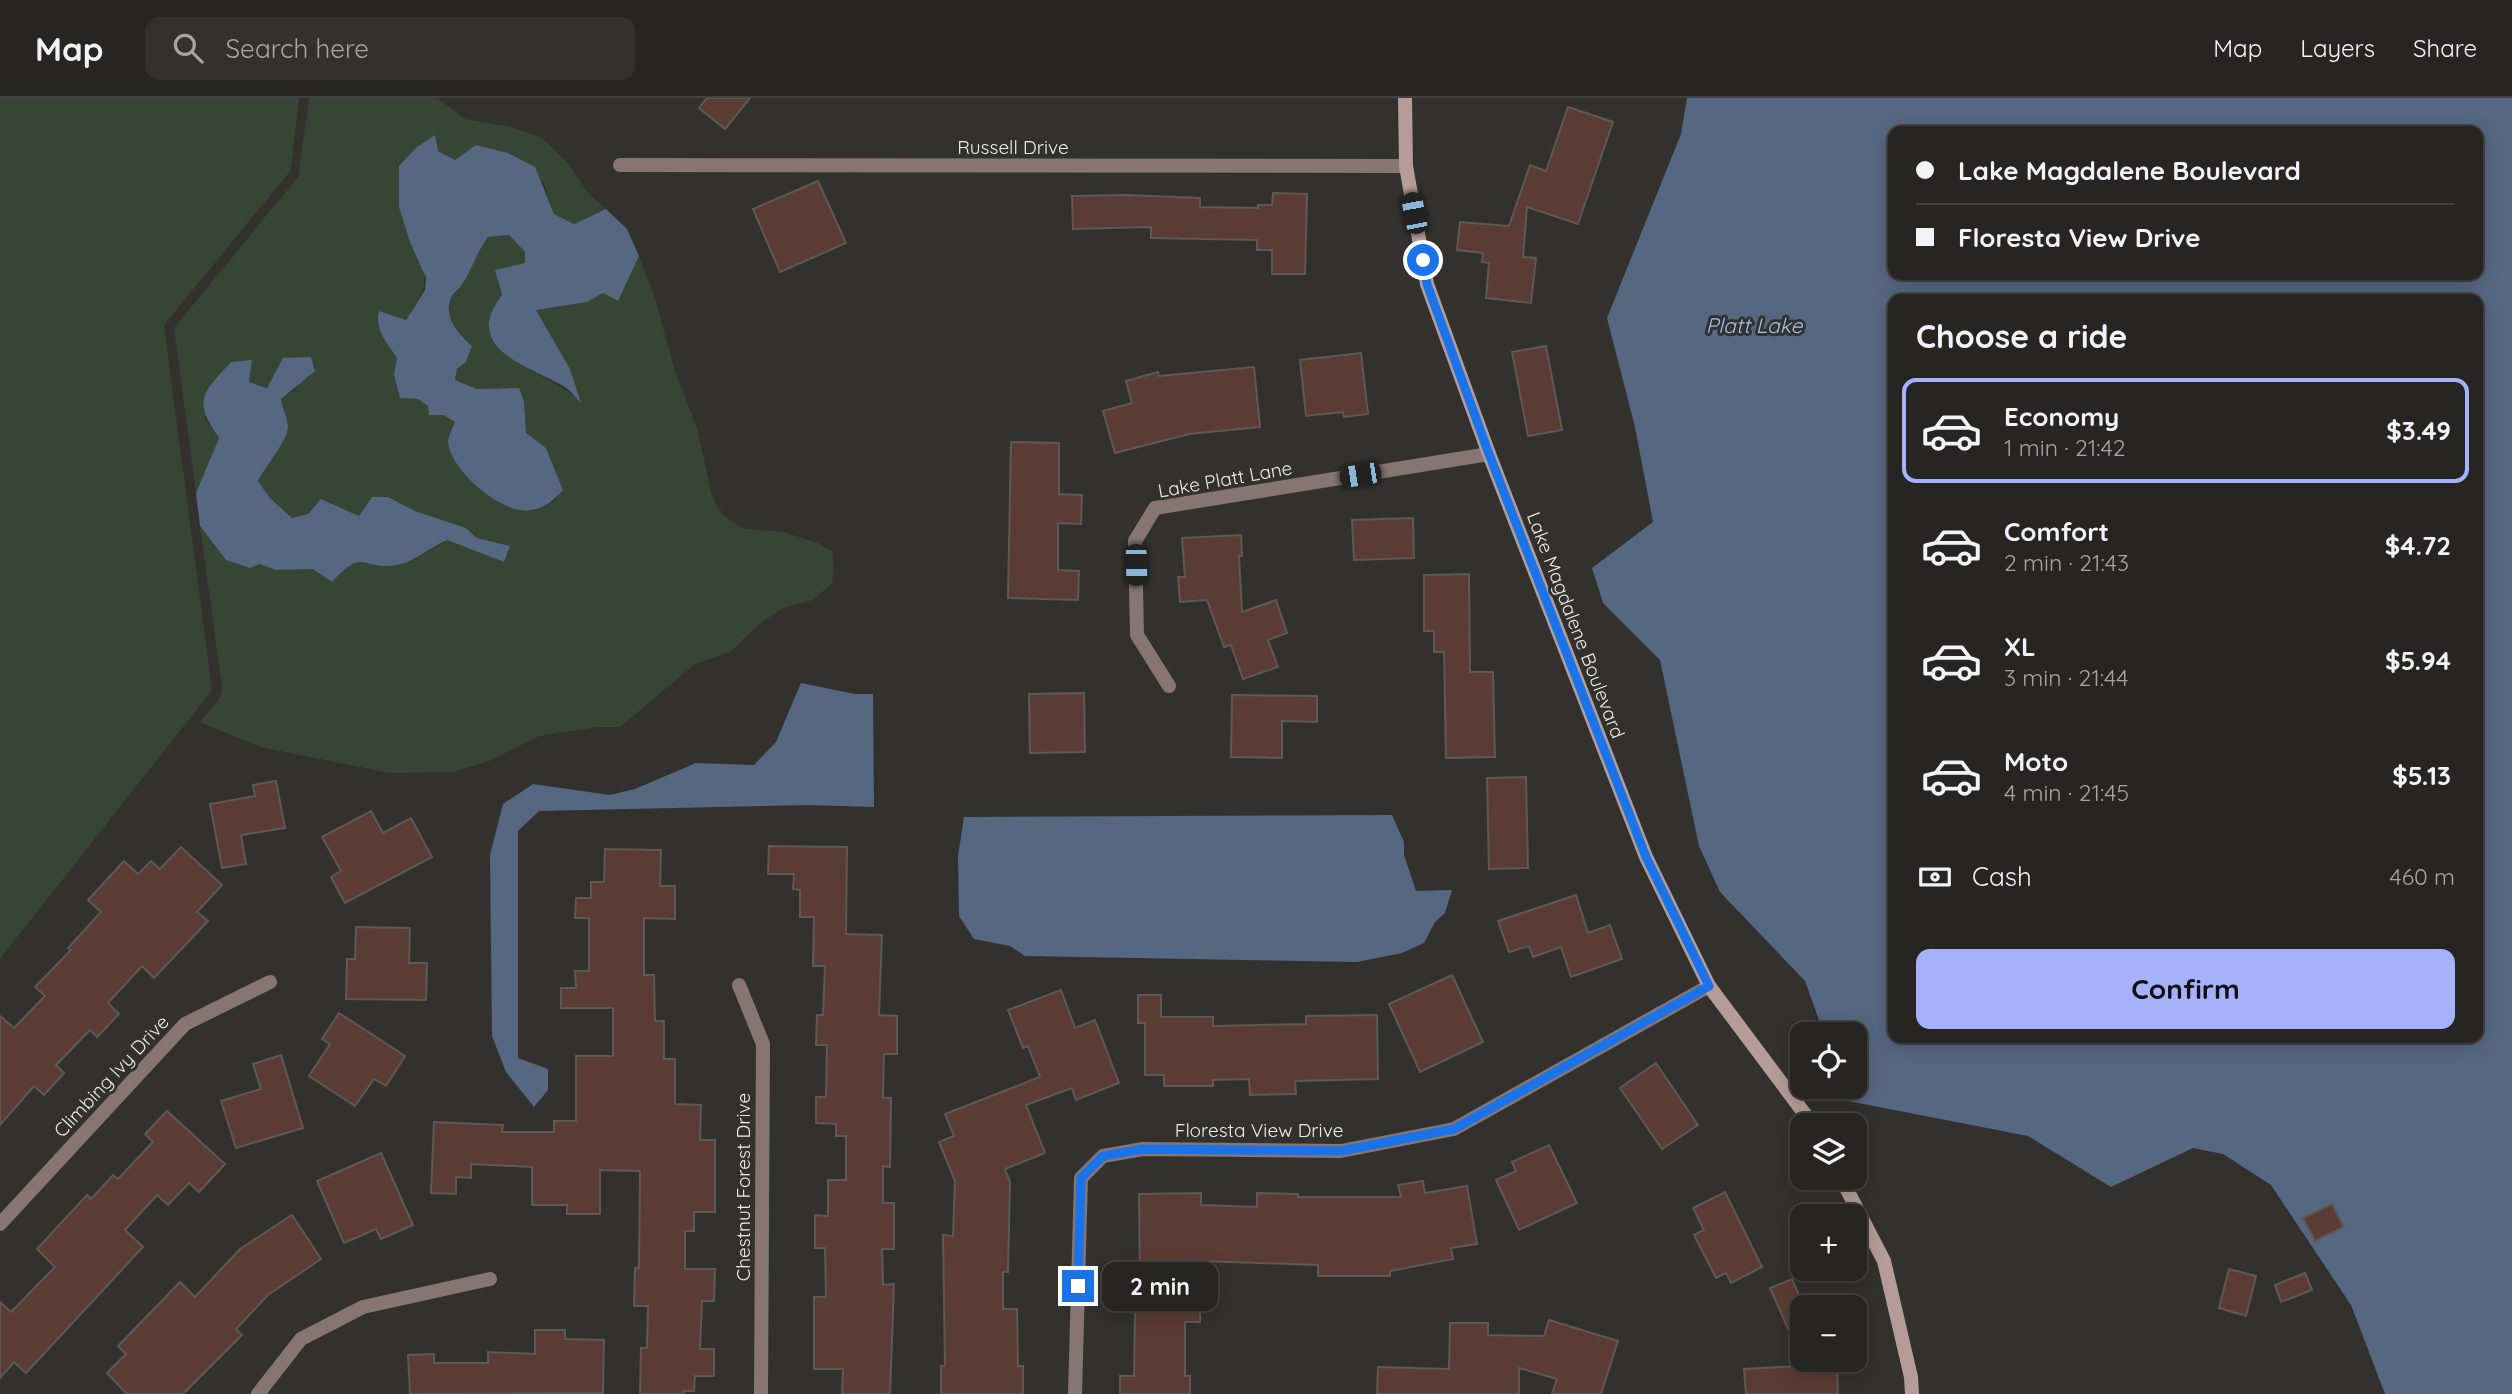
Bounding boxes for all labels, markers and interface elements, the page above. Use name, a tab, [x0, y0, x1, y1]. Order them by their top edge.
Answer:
search box	[145, 17, 635, 80]
text: Map	[35, 28, 103, 69]
icon: search	[169, 29, 207, 67]
text: Search here	[225, 32, 369, 65]
text: Map	[2213, 33, 2262, 63]
text: Layers	[2300, 33, 2375, 63]
text: Share	[2413, 33, 2477, 63]
street label: Russell Drive	[957, 135, 1069, 159]
text: Lake Magdalene Boulevard	[1958, 154, 2301, 187]
car	[1400, 190, 1429, 236]
text: Floresta View Drive	[1958, 221, 2201, 254]
route start	[1407, 244, 1439, 276]
water label: Platt Lake	[1706, 312, 1803, 338]
text: Choose a ride	[1916, 316, 2128, 356]
icon: car	[1920, 399, 1983, 462]
text: Economy	[2004, 400, 2119, 433]
text: $3.49	[2386, 414, 2451, 447]
text: 1 min · 21:42	[2004, 433, 2125, 462]
street label: Lake Platt Lane	[1156, 455, 1294, 503]
car	[1338, 461, 1383, 489]
street label: Lake Magdalene Boulevard	[1522, 509, 1630, 741]
icon: car	[1920, 514, 1983, 577]
text: Comfort	[2004, 515, 2109, 548]
text: $4.72	[2385, 529, 2451, 562]
car	[1126, 544, 1147, 586]
text: 2 min · 21:43	[2004, 548, 2129, 577]
icon: car	[1920, 629, 1983, 692]
text: XL	[2004, 630, 2036, 663]
text: $5.94	[2385, 644, 2451, 677]
text: 3 min · 21:44	[2004, 663, 2128, 692]
icon: car	[1920, 744, 1983, 807]
text: Moto	[2004, 745, 2068, 778]
text: $5.13	[2392, 759, 2451, 792]
text: 4 min · 21:45	[2004, 778, 2129, 807]
icon: cash	[1916, 858, 1954, 896]
text: Cash	[1972, 860, 2032, 893]
text: 460 m	[2390, 862, 2455, 891]
button: Confirm	[1916, 949, 2455, 1029]
street label: Climbing Ivy Drive	[48, 1010, 174, 1142]
map controls	[1790, 1022, 1867, 1372]
button: locate	[1790, 1022, 1867, 1099]
street label: Chestnut Forest Drive	[731, 1093, 755, 1281]
button: layers	[1790, 1113, 1867, 1190]
street label: Floresta View Drive	[1175, 1118, 1343, 1142]
button: +	[1790, 1204, 1867, 1281]
callout: 2 min	[1102, 1262, 1218, 1310]
route end	[1062, 1270, 1094, 1302]
text: 2 min	[1130, 1272, 1190, 1301]
button: −	[1790, 1295, 1867, 1372]

